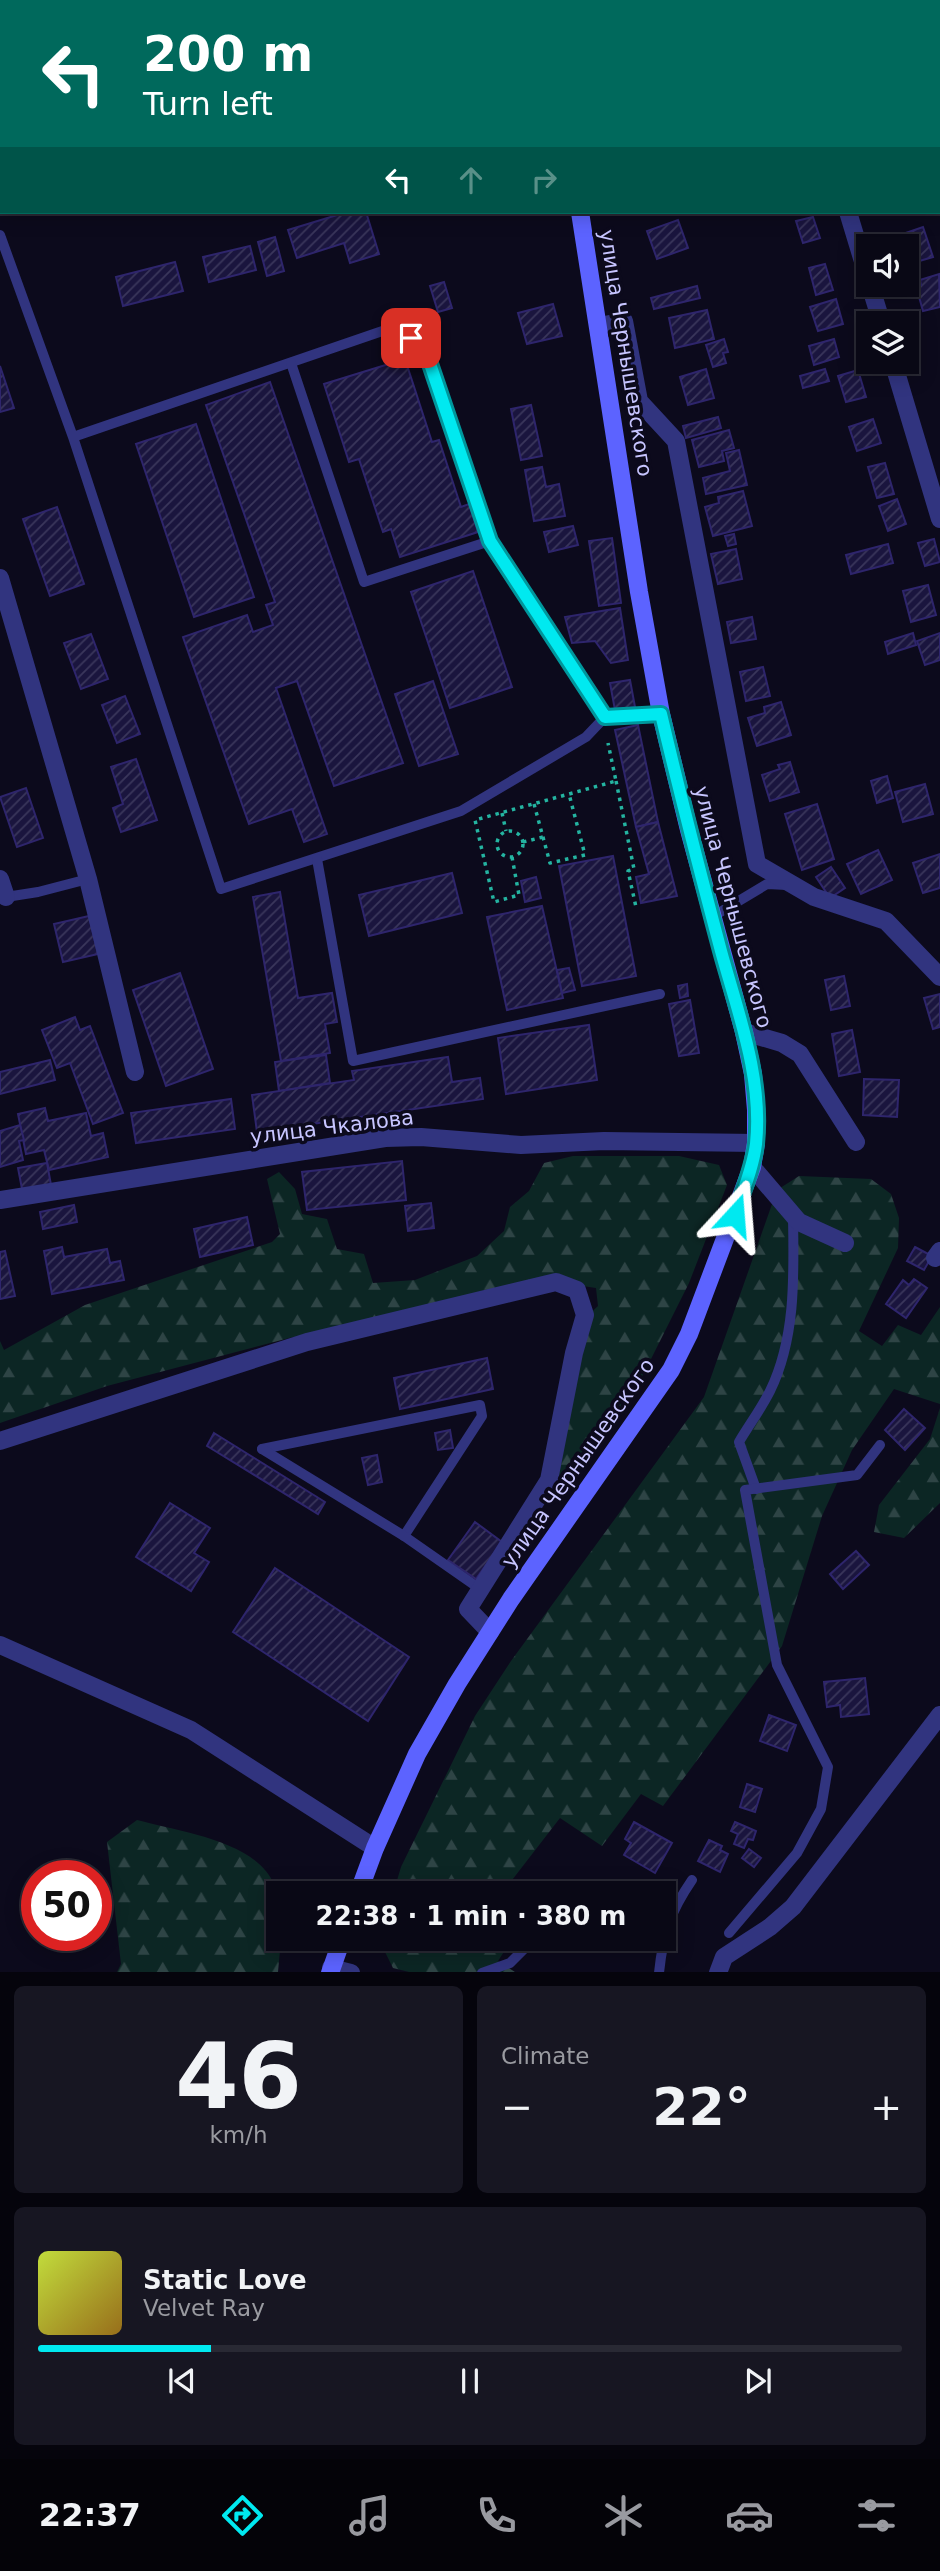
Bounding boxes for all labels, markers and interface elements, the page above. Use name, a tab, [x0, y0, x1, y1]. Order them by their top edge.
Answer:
text: 200 m	[143, 26, 313, 83]
icon: left	[28, 28, 119, 119]
text: Turn left	[143, 85, 273, 123]
icon: left	[379, 161, 417, 199]
icon: ahead	[452, 161, 490, 199]
icon: right	[525, 161, 563, 199]
street label: улица Чернышевского	[595, 228, 657, 478]
map controls	[856, 234, 919, 374]
button: sound	[856, 234, 919, 297]
pin	[381, 308, 441, 368]
button: layers	[856, 311, 919, 374]
icon: arrive	[392, 319, 430, 357]
street label: улица Чернышевского	[689, 783, 777, 1031]
street label: улица Чкалова	[249, 1105, 415, 1149]
position arrow	[698, 1178, 772, 1252]
street label: улица Чернышевского	[497, 1354, 659, 1572]
speed limit sign: 50	[21, 1860, 112, 1951]
text: 22:38 · 1 min · 380 m	[316, 1901, 626, 1931]
text: 46	[175, 2024, 302, 2129]
text: Climate	[501, 2043, 590, 2069]
text: 22°	[652, 2077, 751, 2137]
text: −	[501, 2085, 533, 2129]
text: +	[870, 2085, 902, 2129]
text: km/h	[209, 2122, 268, 2148]
text: Static Love	[143, 2265, 307, 2295]
text: Velvet Ray	[143, 2295, 265, 2321]
icon: previous	[163, 2362, 201, 2400]
icon: pause	[451, 2362, 489, 2400]
icon: next	[739, 2362, 777, 2400]
icon: directions	[218, 2491, 267, 2540]
icon: music	[345, 2491, 394, 2540]
icon: phone	[472, 2491, 521, 2540]
icon: climate	[599, 2491, 648, 2540]
icon: car	[725, 2491, 774, 2540]
icon: filters	[852, 2491, 901, 2540]
text: 22:37	[39, 2496, 141, 2534]

